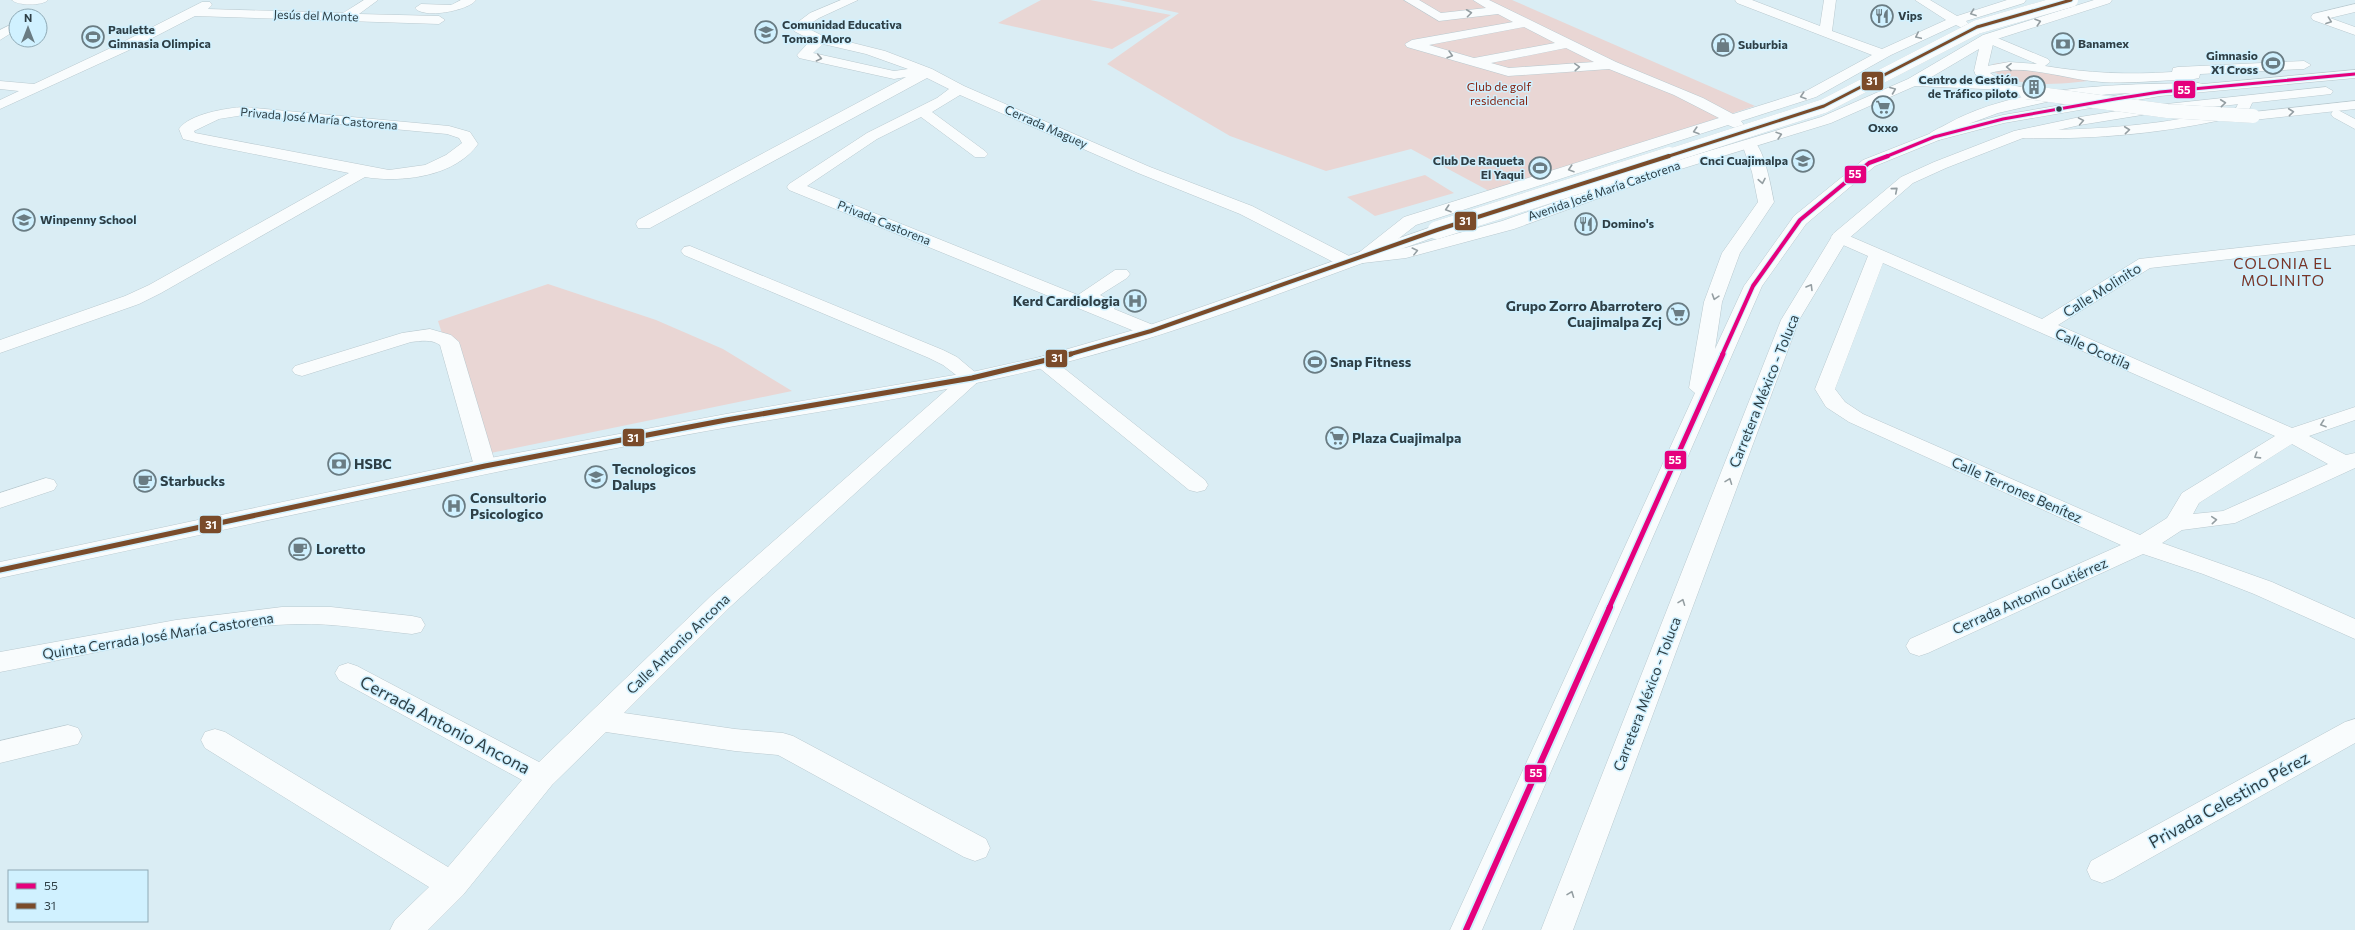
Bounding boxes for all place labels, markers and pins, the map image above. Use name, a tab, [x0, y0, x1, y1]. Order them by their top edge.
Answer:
restaurant icon: Vips	[1869, 3, 1895, 29]
place label: Vips	[1898, 8, 1923, 22]
place label: Comunidad Educativa Tomas Moro	[782, 17, 902, 45]
school or university icon: Comunidad Educativa Tomas Moro	[753, 19, 779, 45]
place label: Paulette Gimnasia Olimpica	[108, 22, 211, 50]
sports icon: Paulette Gimnasia Olimpica	[80, 24, 106, 50]
bank icon: Banamex	[2050, 31, 2076, 57]
shop icon: Suburbia	[1710, 32, 1736, 58]
place label: Banamex	[2078, 36, 2129, 50]
place label: Suburbia	[1738, 37, 1788, 51]
place label: Gimnasio X1 Cross	[2206, 48, 2258, 76]
sports icon: Gimnasio X1 Cross	[2260, 50, 2286, 76]
place label: Centro de Gestión de Tráfico piloto	[1918, 72, 2018, 100]
building icon: Centro de Gestión de Tráfico piloto	[2021, 74, 2047, 100]
supermarket icon: Oxxo	[1870, 94, 1896, 120]
unlabelled marker	[2054, 104, 2064, 114]
place label: Oxxo	[1868, 120, 1898, 134]
school or university icon: Cnci Cuajimalpa	[1790, 148, 1816, 174]
place label: Club De Raqueta El Yaqui	[1433, 153, 1524, 181]
place label: Cnci Cuajimalpa	[1700, 153, 1788, 167]
sports icon: Club De Raqueta El Yaqui	[1527, 155, 1553, 181]
school or university icon: Winpenny School	[11, 207, 37, 233]
restaurant icon: Domino's	[1573, 211, 1599, 237]
place label: Winpenny School	[40, 212, 136, 226]
place label: Domino's	[1602, 216, 1655, 230]
hospital icon: Kerd Cardiologia	[1122, 288, 1148, 314]
place label: Kerd Cardiologia	[1013, 292, 1120, 309]
place label: Grupo Zorro Abarrotero Cuajimalpa Zcj	[1506, 297, 1662, 330]
supermarket icon: Grupo Zorro Abarrotero Cuajimalpa Zcj	[1665, 301, 1691, 327]
sports icon: Snap Fitness	[1302, 349, 1328, 375]
place label: Snap Fitness	[1330, 353, 1412, 370]
supermarket icon: Plaza Cuajimalpa	[1324, 425, 1350, 451]
place label: Plaza Cuajimalpa	[1352, 429, 1461, 446]
bank icon: HSBC	[326, 451, 352, 477]
place label: HSBC	[354, 455, 392, 472]
place label: Tecnologicos Dalups	[612, 460, 696, 493]
school or university icon: Tecnologicos Dalups	[583, 464, 609, 490]
cafe icon: Starbucks	[132, 468, 158, 494]
place label: Starbucks	[160, 472, 225, 489]
place label: Consultorio Psicologico	[470, 489, 547, 522]
hospital icon: Consultorio Psicologico	[441, 493, 467, 519]
cafe icon: Loretto	[287, 536, 313, 562]
place label: Loretto	[316, 540, 366, 557]

